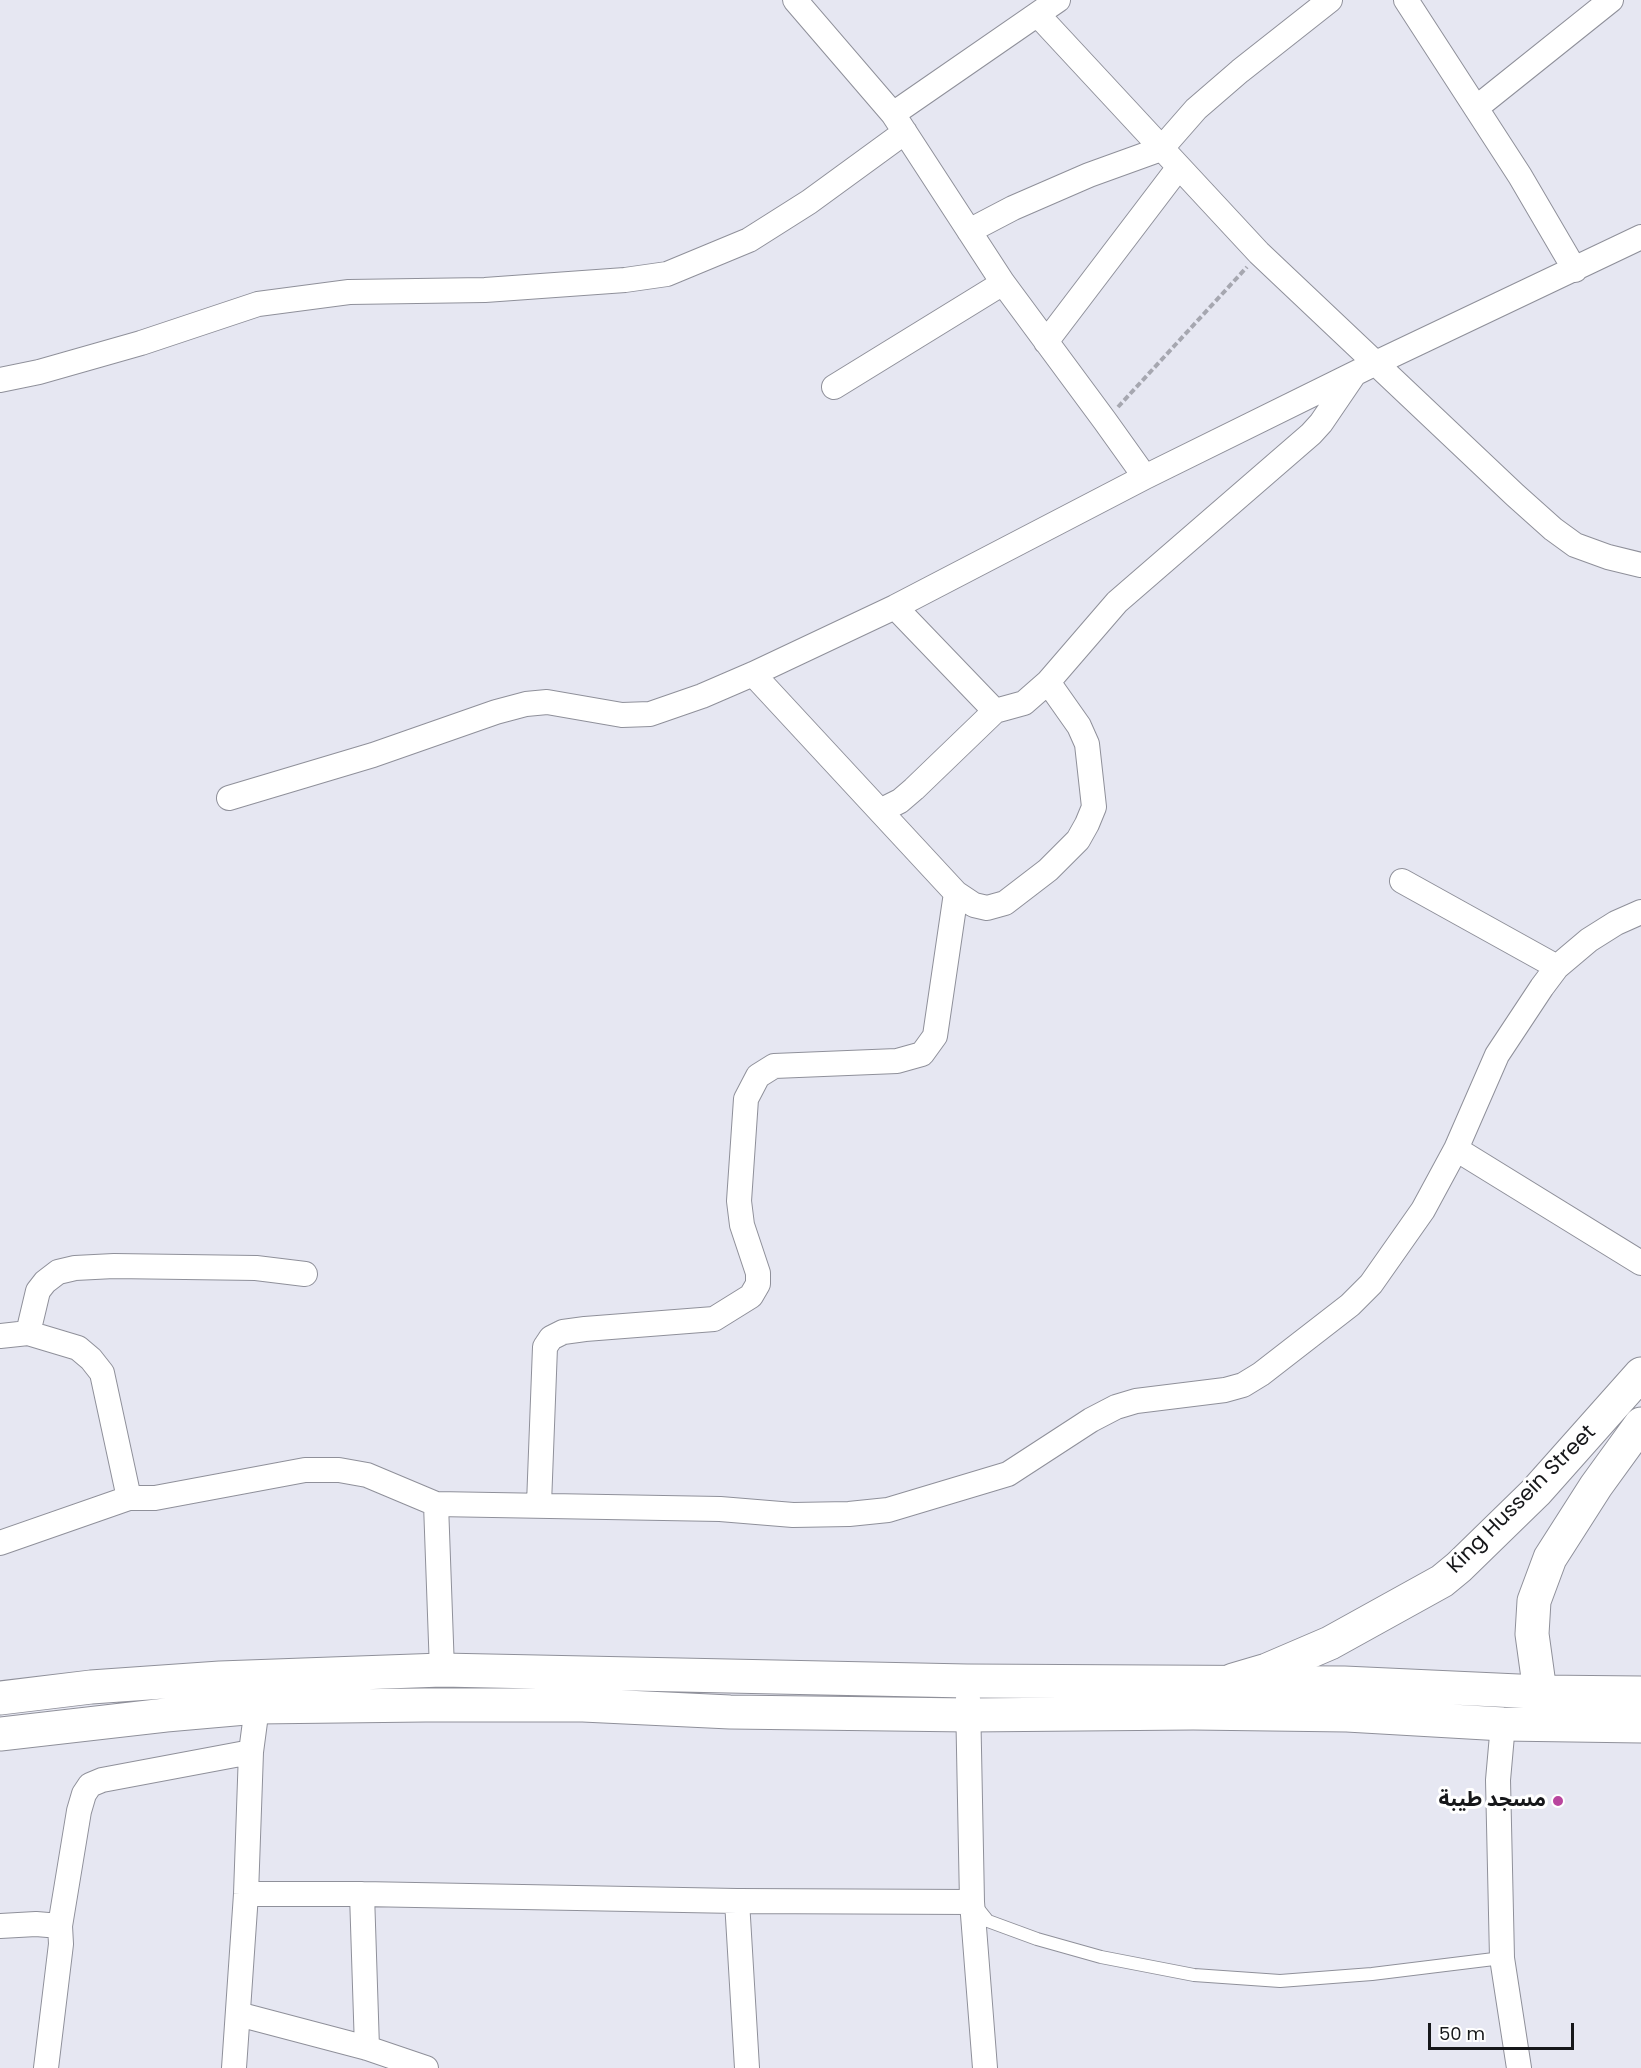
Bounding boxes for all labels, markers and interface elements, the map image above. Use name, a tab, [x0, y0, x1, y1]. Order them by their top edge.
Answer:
street label: King Hussein Street	[1443, 1421, 1601, 1579]
place label: مسجد طيبة	[1438, 1788, 1546, 1814]
marker: مسجد طيبة	[1551, 1794, 1565, 1808]
scale bar	[1431, 2011, 1576, 2049]
text: 50 m	[1439, 2021, 1485, 2046]

